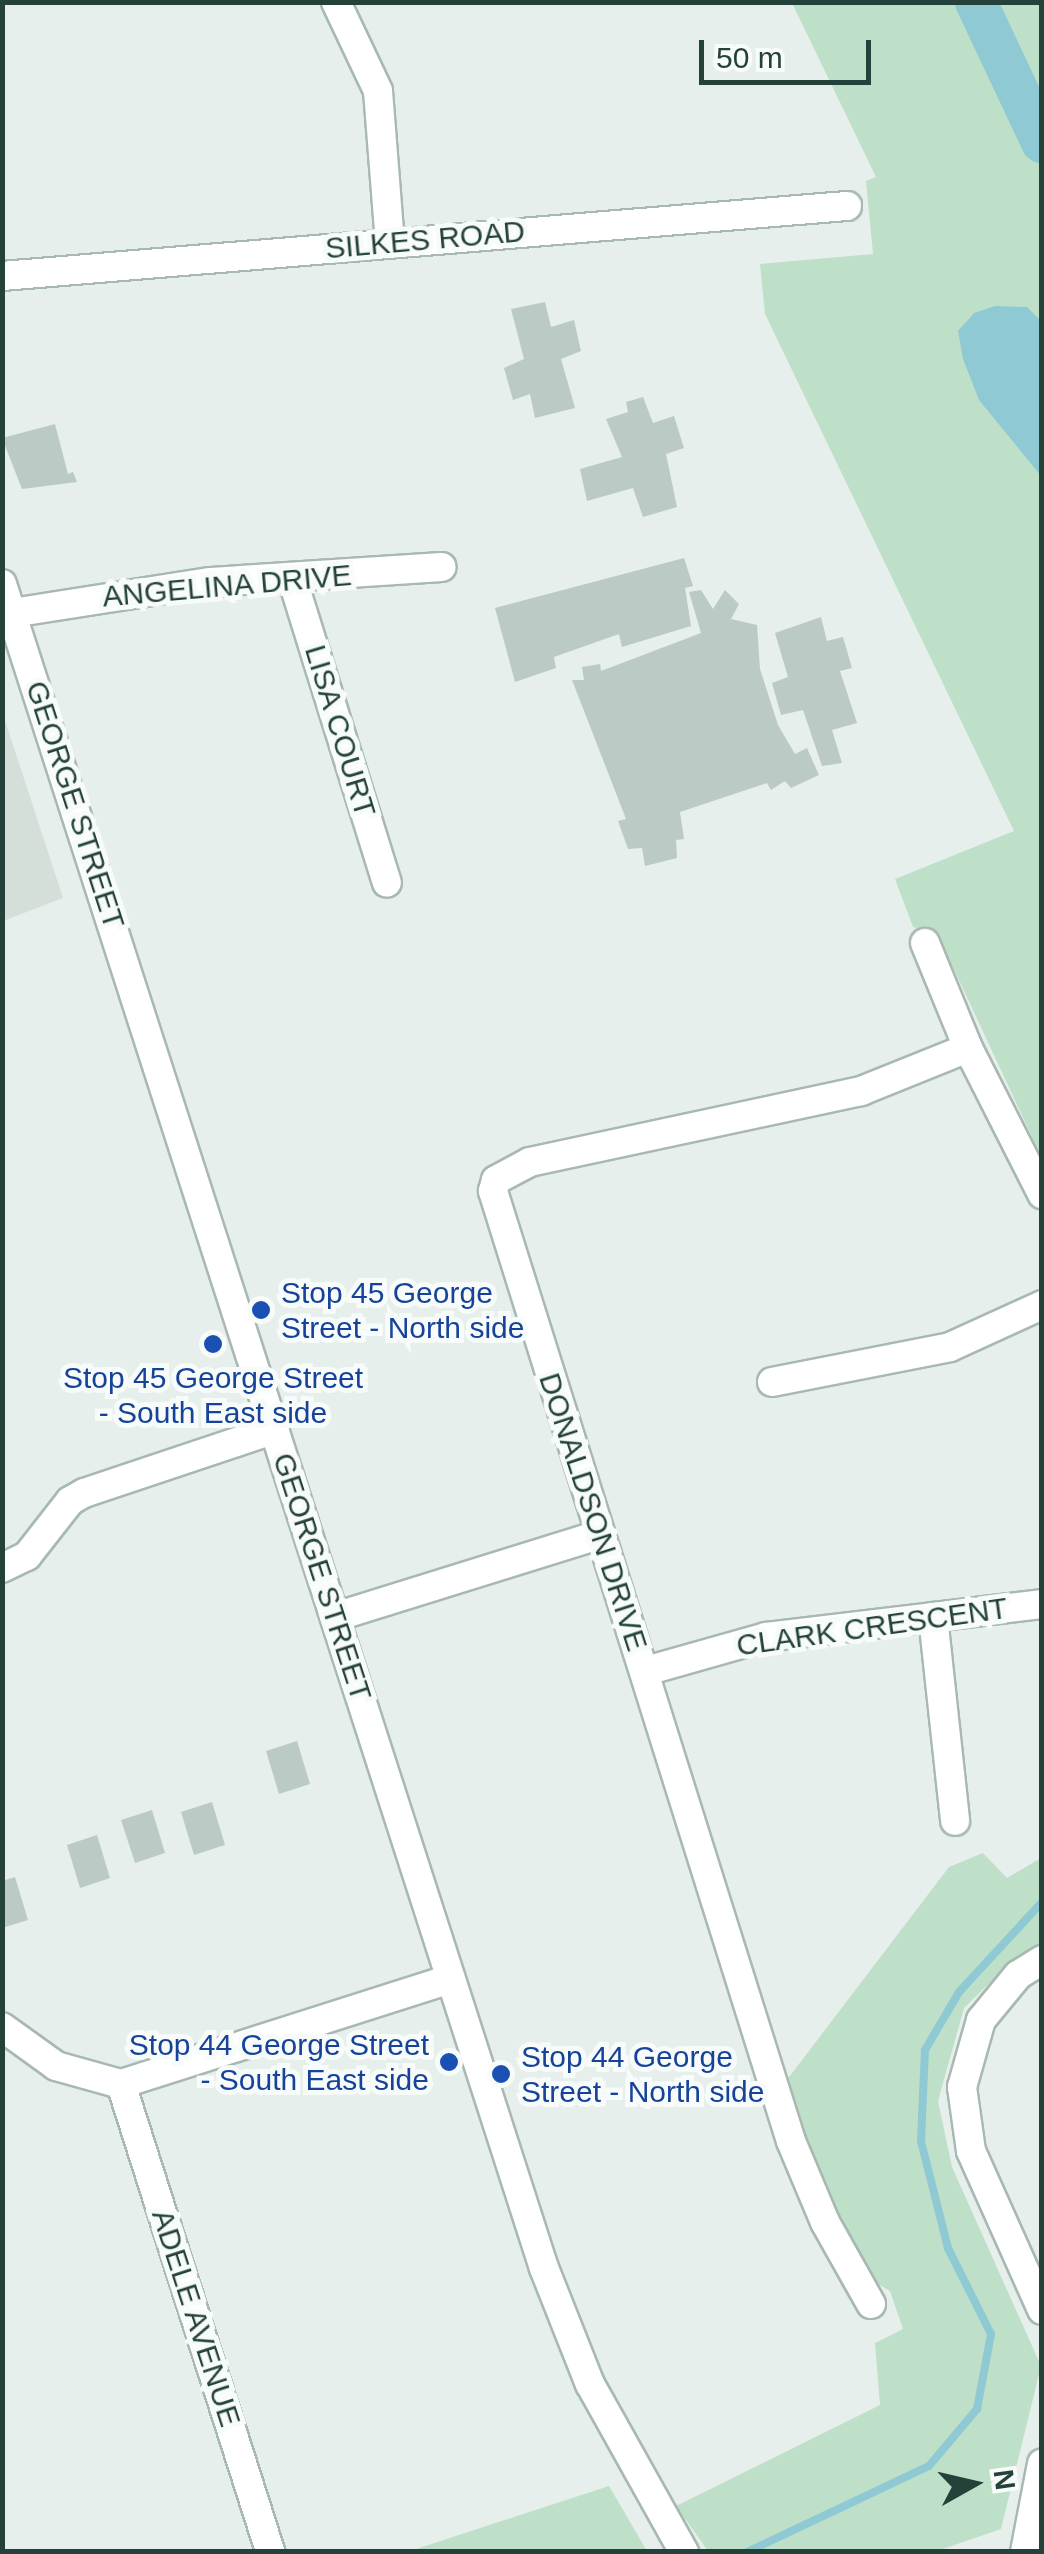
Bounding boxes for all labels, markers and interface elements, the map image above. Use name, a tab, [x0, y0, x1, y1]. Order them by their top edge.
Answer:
scale bar	[704, 20, 876, 82]
text: 50 m	[716, 41, 783, 74]
street label: SILKES ROAD	[324, 213, 526, 267]
street label: ANGELINA DRIVE	[100, 557, 354, 615]
street label: LISA COURT	[297, 640, 383, 822]
street label: GEORGE STREET	[18, 677, 132, 933]
place label: Stop 45 George Street - North side	[281, 1275, 524, 1346]
marker: Stop 45 George Street - North side	[250, 1299, 272, 1321]
marker: Stop 45 George Street - South East side	[202, 1333, 224, 1355]
place label: Stop 45 George Street - South East side	[63, 1360, 363, 1430]
street label: DONALDSON DRIVE	[531, 1369, 655, 1655]
street label: GEORGE STREET	[265, 1449, 379, 1705]
street label: CLARK CRESCENT	[734, 1590, 1010, 1664]
place label: Stop 44 George Street - South East side	[129, 2027, 429, 2098]
place label: Stop 44 George Street - North side	[521, 2039, 764, 2110]
marker: Stop 44 George Street - South East side	[438, 2051, 460, 2073]
marker: Stop 44 George Street - North side	[490, 2063, 512, 2085]
street label: ADELE AVENUE	[144, 2204, 248, 2432]
north arrow	[924, 2434, 1024, 2534]
text: N	[987, 2468, 1021, 2492]

